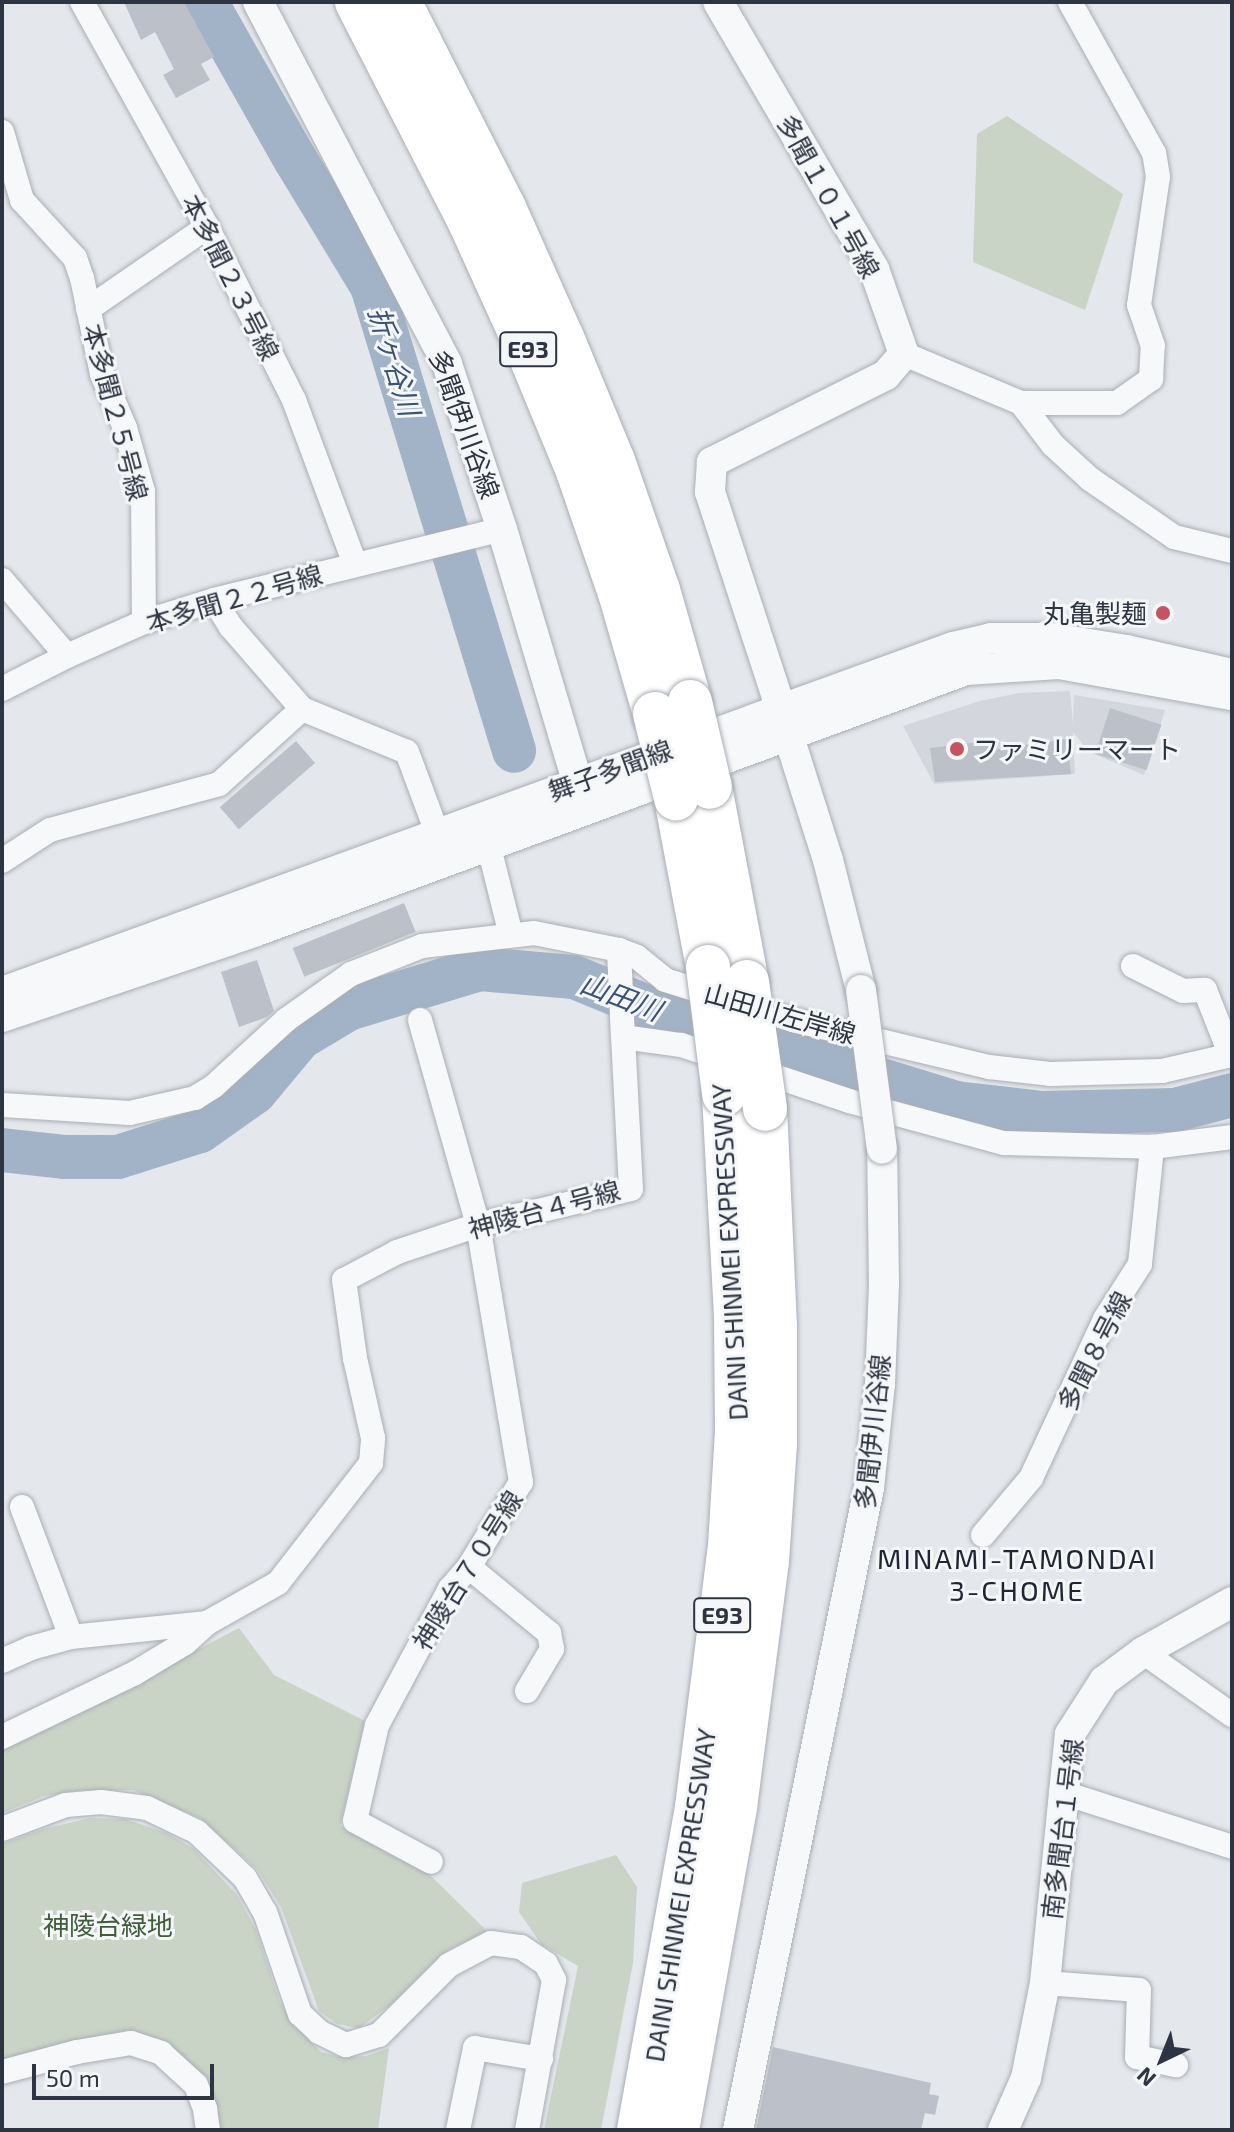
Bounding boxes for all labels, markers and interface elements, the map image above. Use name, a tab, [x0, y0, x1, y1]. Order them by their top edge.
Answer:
street label: 多聞１０１号線	[771, 109, 887, 283]
street label: 本多聞２３号線	[176, 189, 286, 365]
water label: 折ヶ谷川	[363, 303, 427, 419]
street label: 本多聞２５号線	[77, 320, 155, 504]
road number: E93	[498, 329, 558, 369]
street label: 多聞伊川谷線	[424, 345, 506, 503]
street label: 本多聞２２号線	[142, 558, 326, 638]
place label: 丸亀製麺	[1043, 597, 1147, 629]
marker: 丸亀製麺	[1154, 604, 1172, 622]
street label: 舞子多聞線	[544, 733, 676, 807]
place label: ファミリーマート	[973, 733, 1181, 765]
marker: ファミリーマート	[948, 740, 966, 758]
water label: 山田川	[576, 965, 666, 1027]
street label: 山田川左岸線	[701, 977, 859, 1049]
street label: DAINI SHINMEI EXPRESSWAY	[705, 1083, 753, 1421]
street label: 神陵台４号線	[465, 1174, 623, 1244]
street label: 多聞８号線	[1051, 1286, 1137, 1416]
street label: 多聞伊川谷線	[848, 1353, 896, 1511]
street label: 神陵台７０号線	[406, 1485, 528, 1655]
district label: MINAMI-TAMONDAI 3-CHOME	[877, 1541, 1157, 1607]
road number: E93	[692, 1595, 752, 1635]
street label: DAINI SHINMEI EXPRESSWAY	[638, 1726, 722, 2064]
street label: 南多聞台１号線	[1035, 1737, 1089, 1921]
park label: 神陵台緑地	[43, 1909, 173, 1941]
north arrow	[1122, 2020, 1202, 2100]
scale bar	[36, 2048, 218, 2098]
text: 50 m	[46, 2063, 100, 2092]
text: N	[1131, 2063, 1160, 2092]

